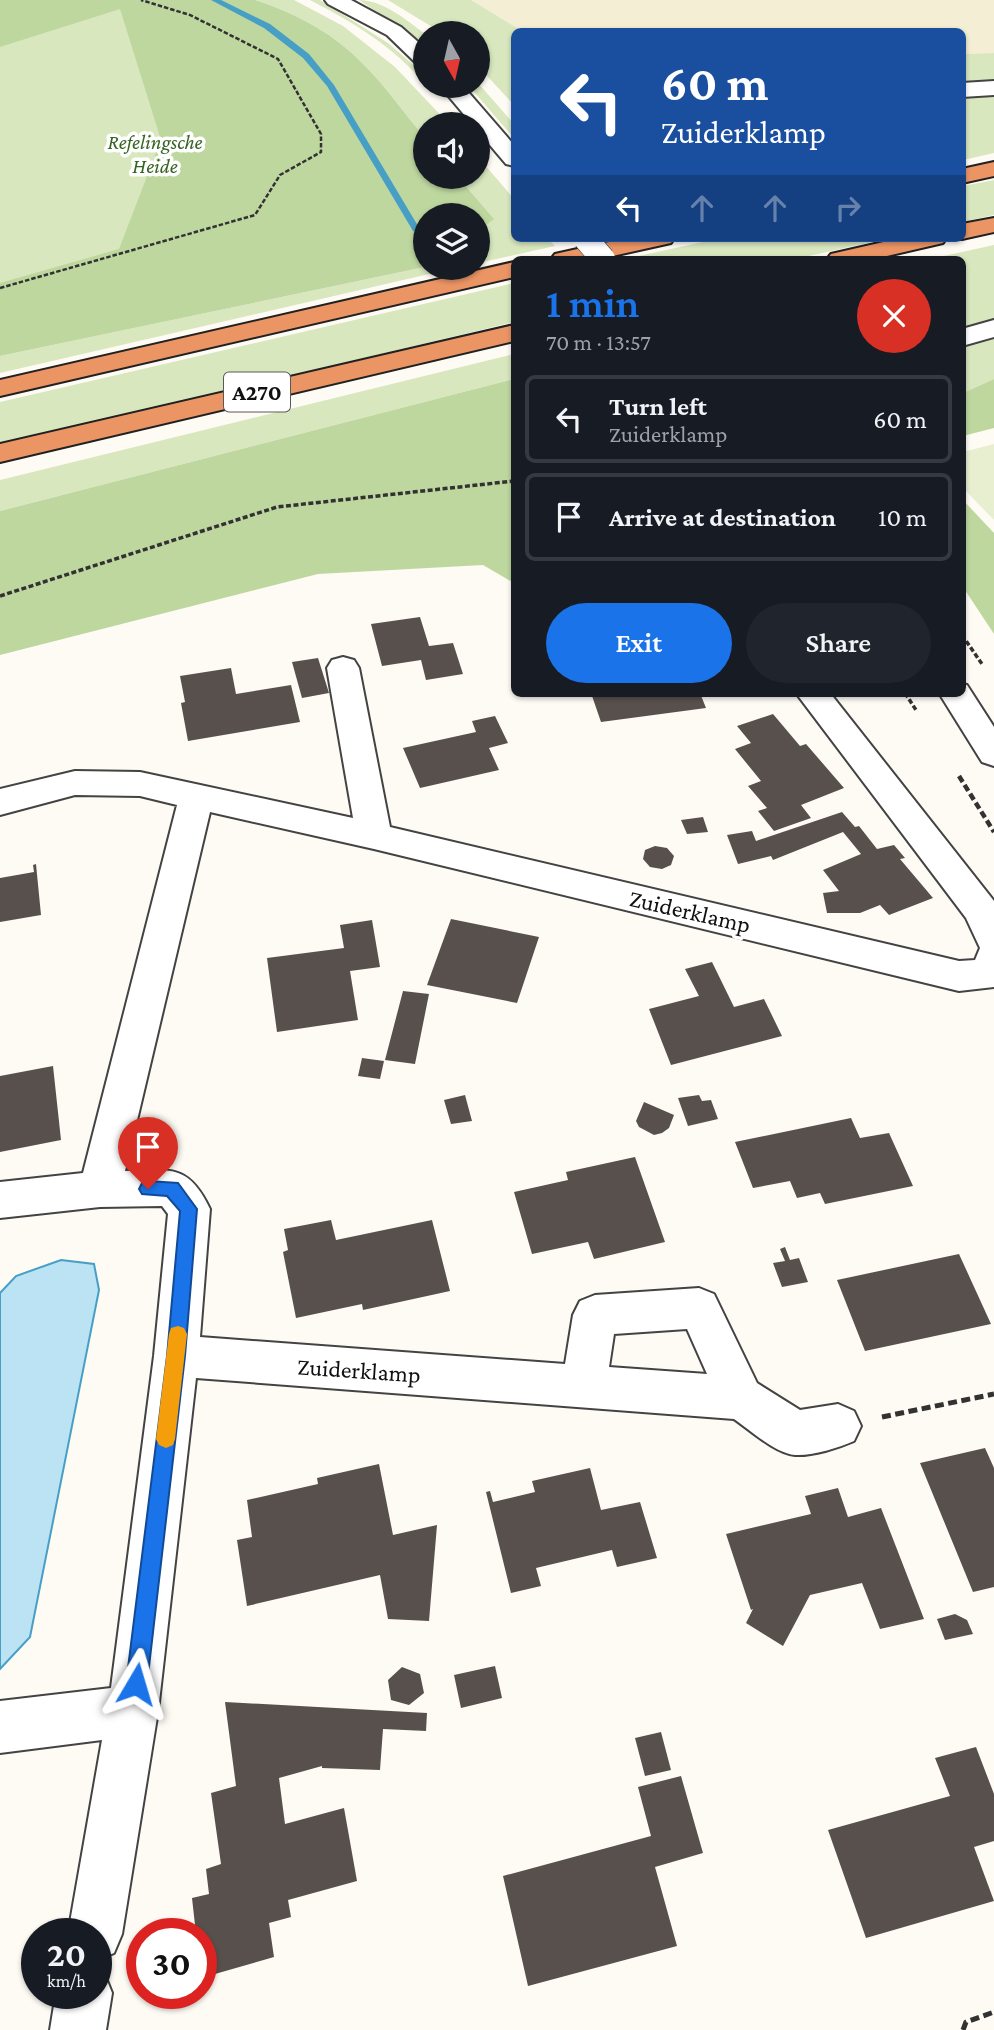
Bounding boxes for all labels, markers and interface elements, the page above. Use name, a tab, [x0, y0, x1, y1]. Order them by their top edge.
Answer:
north arrow	[413, 21, 490, 98]
map controls	[413, 21, 490, 280]
icon: left	[546, 56, 637, 147]
text: 60 m	[661, 56, 768, 111]
button: sound	[413, 112, 490, 189]
text: Zuiderklamp	[661, 114, 826, 150]
park label: Refelingsche Heide	[107, 130, 203, 178]
icon: left	[610, 189, 648, 227]
icon: ahead	[683, 189, 721, 227]
icon: ahead	[756, 189, 794, 227]
icon: right	[829, 189, 867, 227]
button: layers	[413, 203, 490, 280]
text: 1 min	[546, 279, 639, 326]
button: close	[857, 279, 931, 353]
text: 70 m · 13:57	[546, 329, 651, 355]
road number: A270	[224, 372, 290, 412]
text: Turn left	[609, 392, 707, 421]
icon: left	[550, 400, 588, 438]
text: 60 m	[873, 405, 927, 434]
text: Zuiderklamp	[609, 421, 727, 447]
icon: arrive	[550, 498, 588, 536]
text: Arrive at destination	[609, 503, 836, 532]
text: 10 m	[878, 503, 927, 532]
button: Exit	[546, 603, 732, 683]
button: Share	[746, 603, 931, 683]
street label: Zuiderklamp	[627, 884, 753, 938]
pin	[118, 1117, 178, 1189]
icon: arrive	[129, 1128, 167, 1166]
street label: Zuiderklamp	[296, 1352, 422, 1388]
position arrow	[99, 1647, 173, 1721]
speed limit sign: 30	[126, 1918, 217, 2009]
text: 20	[47, 1935, 86, 1974]
text: km/h	[47, 1971, 86, 1991]

